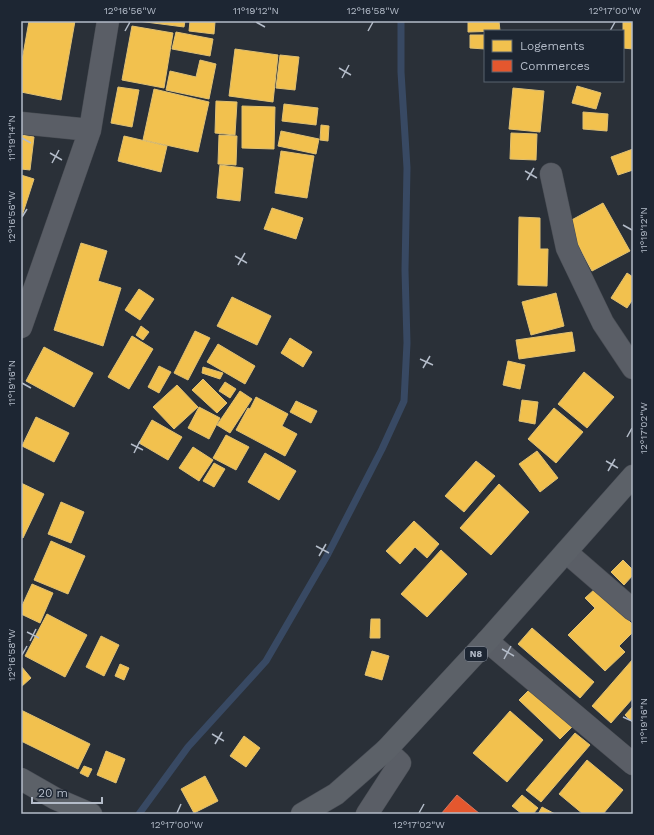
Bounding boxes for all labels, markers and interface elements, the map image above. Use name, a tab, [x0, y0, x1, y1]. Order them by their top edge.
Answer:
text: 12°16'56"W	[104, 5, 156, 16]
text: 11°19'12"N	[233, 5, 279, 16]
text: 12°16'58"W	[347, 5, 400, 16]
text: 12°17'00"W	[589, 5, 642, 16]
legend	[484, 30, 624, 82]
text: Logements	[520, 39, 585, 53]
text: Commerces	[520, 59, 590, 73]
text: 11°19'14"N	[6, 115, 17, 161]
text: 12°16'56"W	[6, 191, 17, 243]
text: 11°19'12"N	[638, 207, 649, 253]
text: 11°19'16"N	[6, 360, 17, 406]
text: 12°17'02"W	[638, 402, 649, 454]
text: 12°16'58"W	[6, 628, 17, 681]
road number: N8	[465, 647, 487, 661]
text: 11°19'16"N	[638, 698, 649, 744]
scale bar	[32, 779, 102, 805]
text: 20 m	[38, 786, 68, 800]
text: 12°17'00"W	[151, 819, 204, 830]
text: 12°17'02"W	[393, 819, 445, 830]

